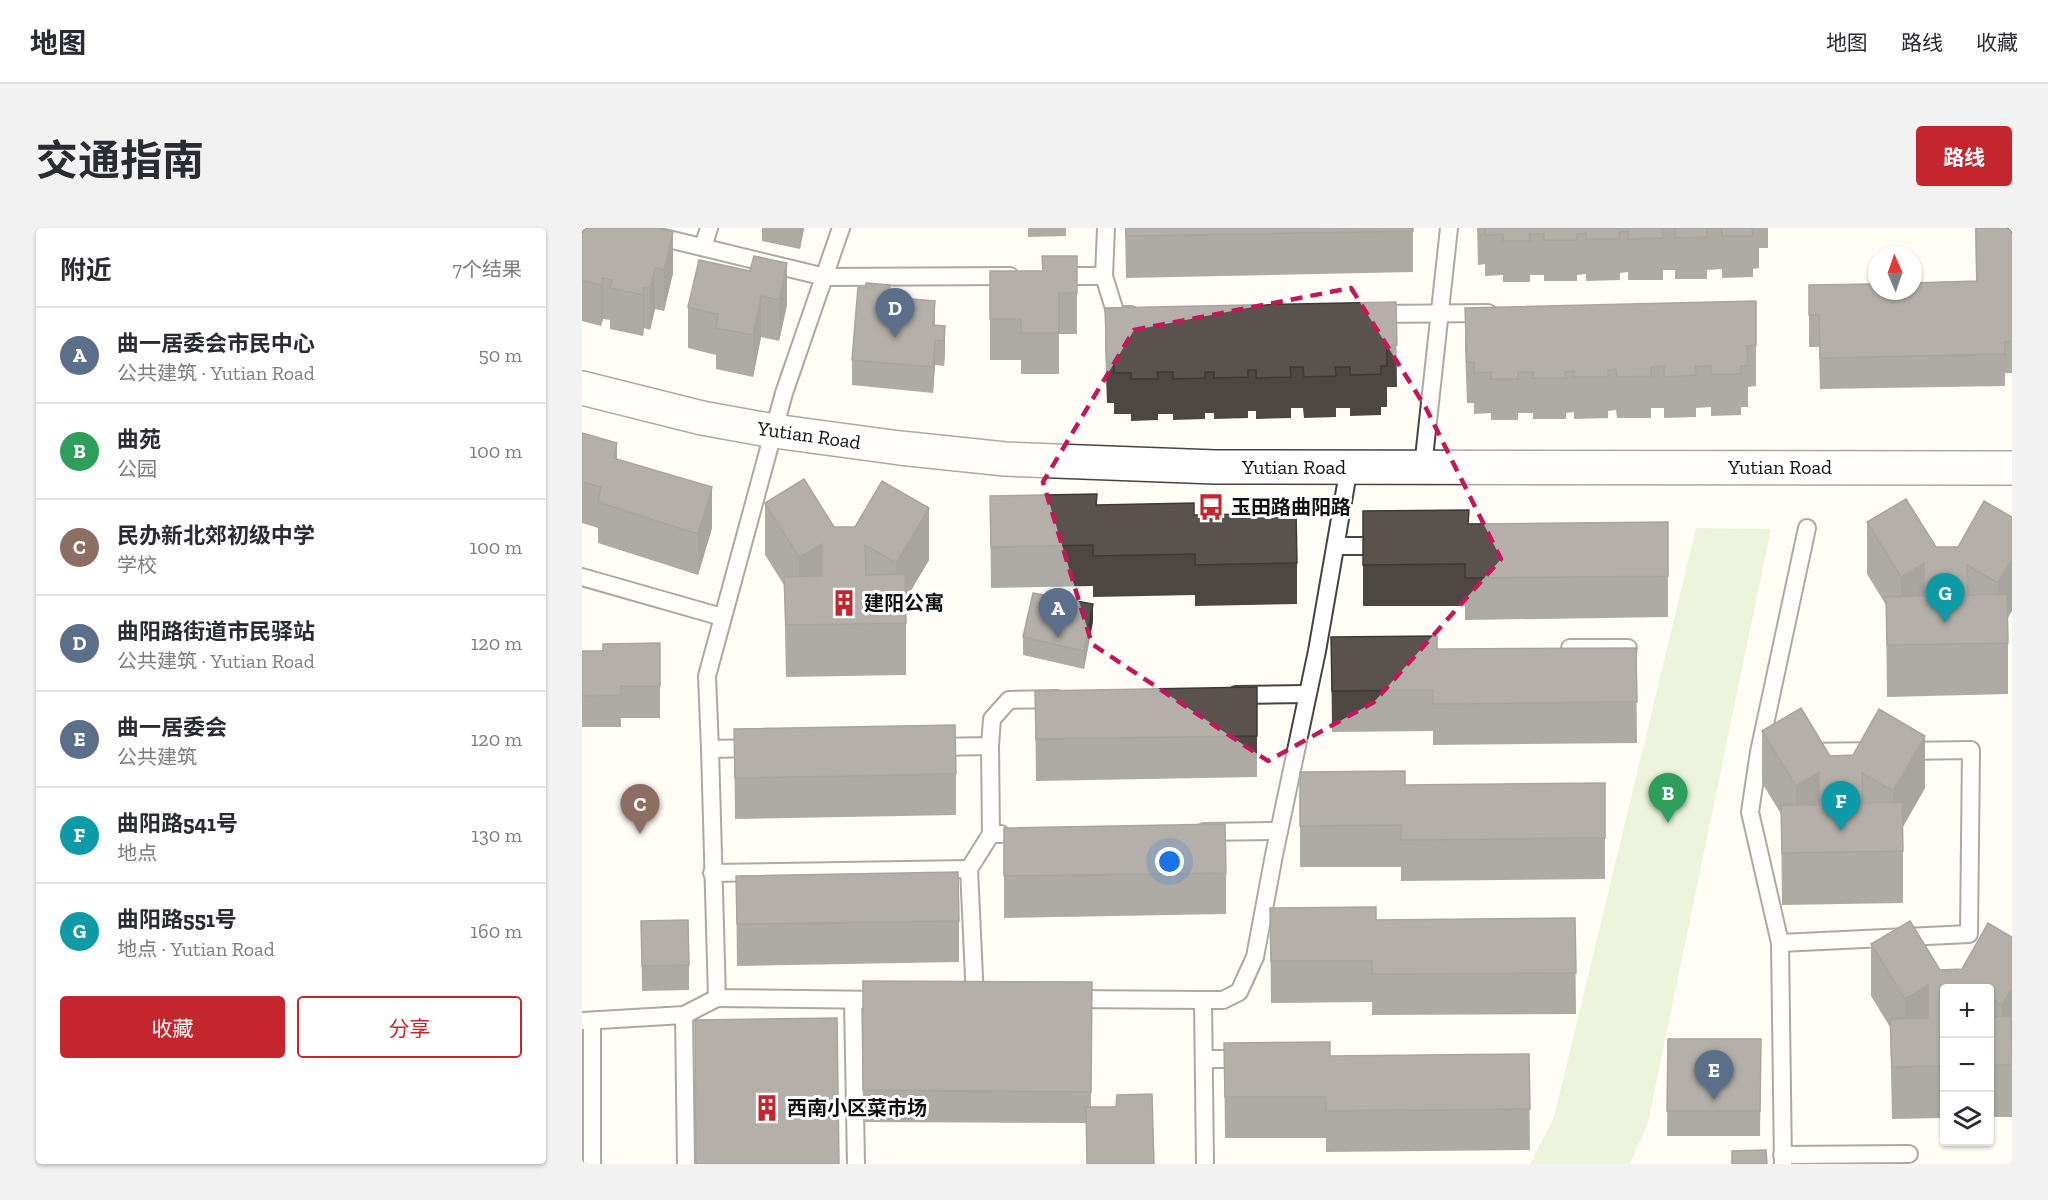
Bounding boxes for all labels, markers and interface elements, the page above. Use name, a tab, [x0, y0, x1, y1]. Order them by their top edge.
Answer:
text: 地图	[30, 27, 86, 60]
text: 地图	[1826, 30, 1868, 55]
text: 路线	[1901, 30, 1943, 55]
text: 收藏	[1976, 30, 2018, 55]
button: 路线	[1916, 126, 2012, 186]
text: 交通指南	[36, 135, 204, 186]
north arrow	[1868, 246, 1922, 300]
text: 附近	[60, 254, 112, 286]
text: 7个结果	[453, 257, 522, 281]
pin: D	[876, 288, 914, 338]
text: 曲一居委会市民中心	[117, 330, 315, 357]
text: A	[73, 343, 86, 367]
text: 50 m	[478, 343, 522, 367]
text: 公共建筑 · Yutian Road	[117, 361, 315, 385]
street label: Yutian Road	[755, 416, 862, 454]
text: 曲苑	[117, 426, 161, 453]
text: B	[73, 439, 86, 463]
text: 100 m	[469, 439, 522, 463]
street label: Yutian Road	[1241, 455, 1346, 479]
street label: Yutian Road	[1727, 455, 1832, 479]
text: 公园	[117, 457, 157, 481]
bus stop icon: 玉田路曲阳路	[1196, 492, 1226, 522]
place label: 玉田路曲阳路	[1231, 495, 1351, 519]
text: 民办新北郊初级中学	[117, 522, 315, 549]
text: C	[73, 535, 86, 559]
text: 100 m	[469, 535, 522, 559]
text: 学校	[117, 553, 157, 577]
pin: G	[1926, 574, 1964, 623]
building icon: 建阳公寓	[829, 588, 859, 618]
pin: A	[1038, 588, 1078, 638]
place label: 建阳公寓	[864, 591, 944, 615]
text: 曲阳路街道市民驿站	[117, 618, 315, 645]
text: D	[73, 631, 86, 655]
text: 120 m	[471, 631, 522, 655]
text: 公共建筑 · Yutian Road	[117, 649, 315, 673]
text: 曲一居委会	[117, 714, 227, 741]
text: E	[74, 727, 85, 751]
text: 120 m	[471, 727, 522, 751]
text: 公共建筑	[117, 745, 197, 769]
pin: B	[1648, 774, 1688, 823]
pin: F	[1822, 782, 1860, 831]
pin: C	[620, 784, 660, 834]
text: 曲阳路541号	[117, 810, 238, 837]
text: F	[74, 823, 85, 847]
text: 130 m	[471, 823, 522, 847]
text: 地点	[117, 841, 157, 865]
your location	[1155, 847, 1184, 876]
text: 曲阳路551号	[117, 906, 237, 933]
text: G	[73, 919, 86, 943]
text: 160 m	[470, 919, 522, 943]
text: 地点 · Yutian Road	[117, 937, 275, 961]
map controls	[1940, 984, 1994, 1146]
button: +	[1940, 984, 1994, 1038]
button: 收藏	[60, 996, 285, 1058]
button: 分享	[297, 996, 522, 1058]
button: −	[1940, 1038, 1994, 1092]
pin: E	[1694, 1050, 1734, 1100]
button: layers	[1940, 1092, 1994, 1146]
building icon: 西南小区菜市场	[752, 1093, 782, 1123]
place label: 西南小区菜市场	[787, 1096, 927, 1120]

